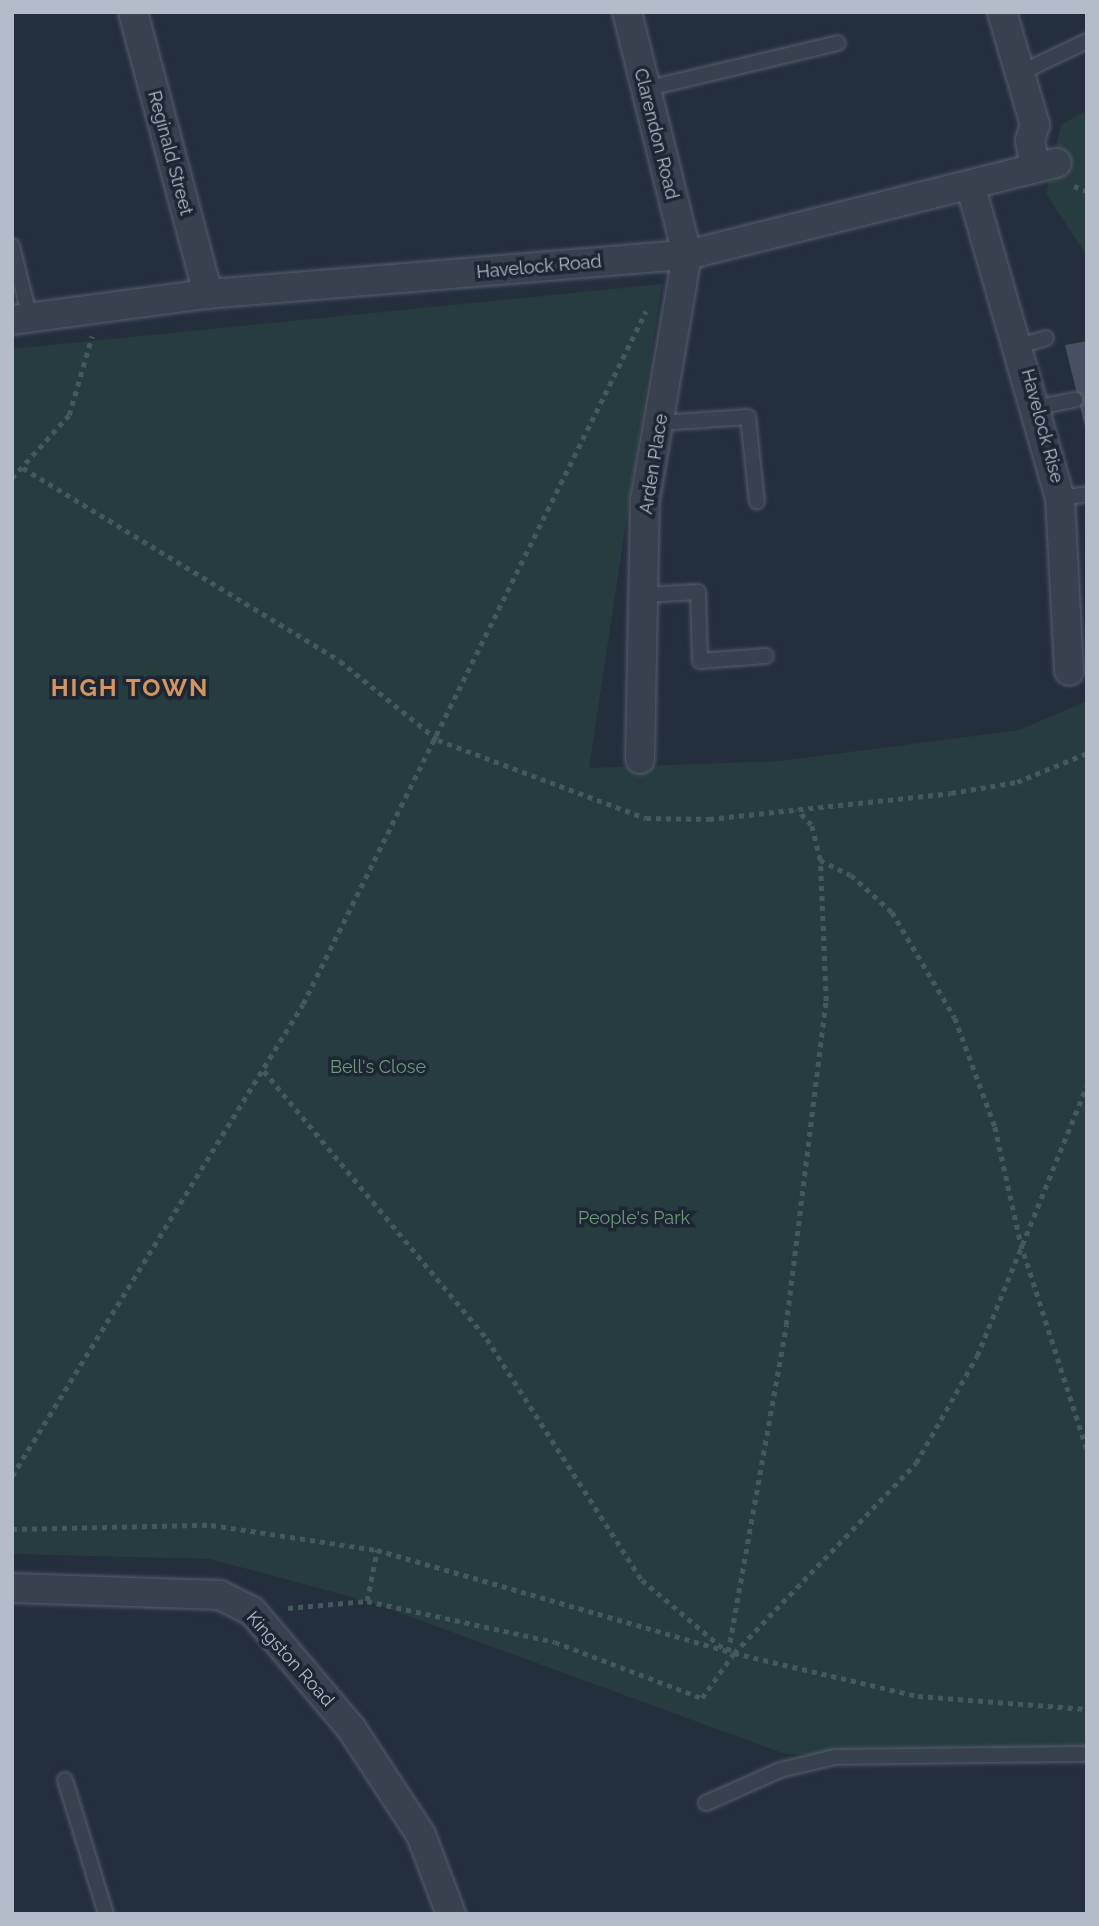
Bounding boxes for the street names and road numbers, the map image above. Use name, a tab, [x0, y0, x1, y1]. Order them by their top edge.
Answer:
street label: Clarendon Road	[629, 66, 683, 202]
street label: Reginald Street	[143, 88, 197, 218]
street label: Havelock Road	[476, 251, 602, 283]
street label: Havelock Rise	[1016, 367, 1068, 485]
street label: Arden Place	[635, 412, 673, 516]
street label: Kingston Road	[242, 1607, 338, 1711]

